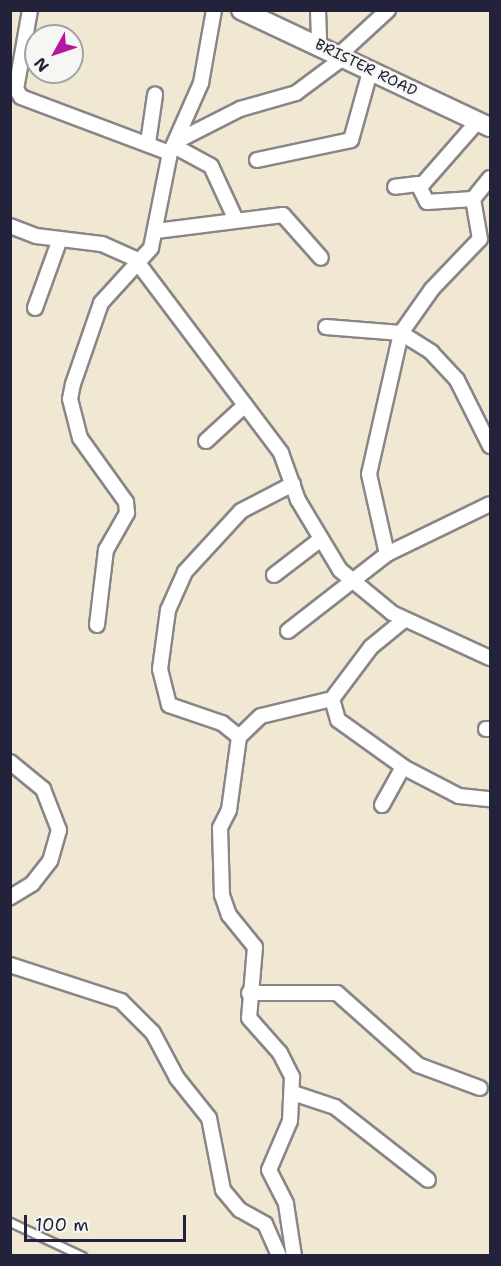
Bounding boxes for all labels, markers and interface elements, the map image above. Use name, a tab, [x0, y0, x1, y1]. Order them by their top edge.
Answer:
north arrow	[24, 24, 84, 84]
street label: BRISTER ROAD	[312, 36, 420, 100]
text: N	[29, 53, 53, 76]
scale bar	[27, 1203, 189, 1241]
text: 100 m	[35, 1213, 89, 1237]

